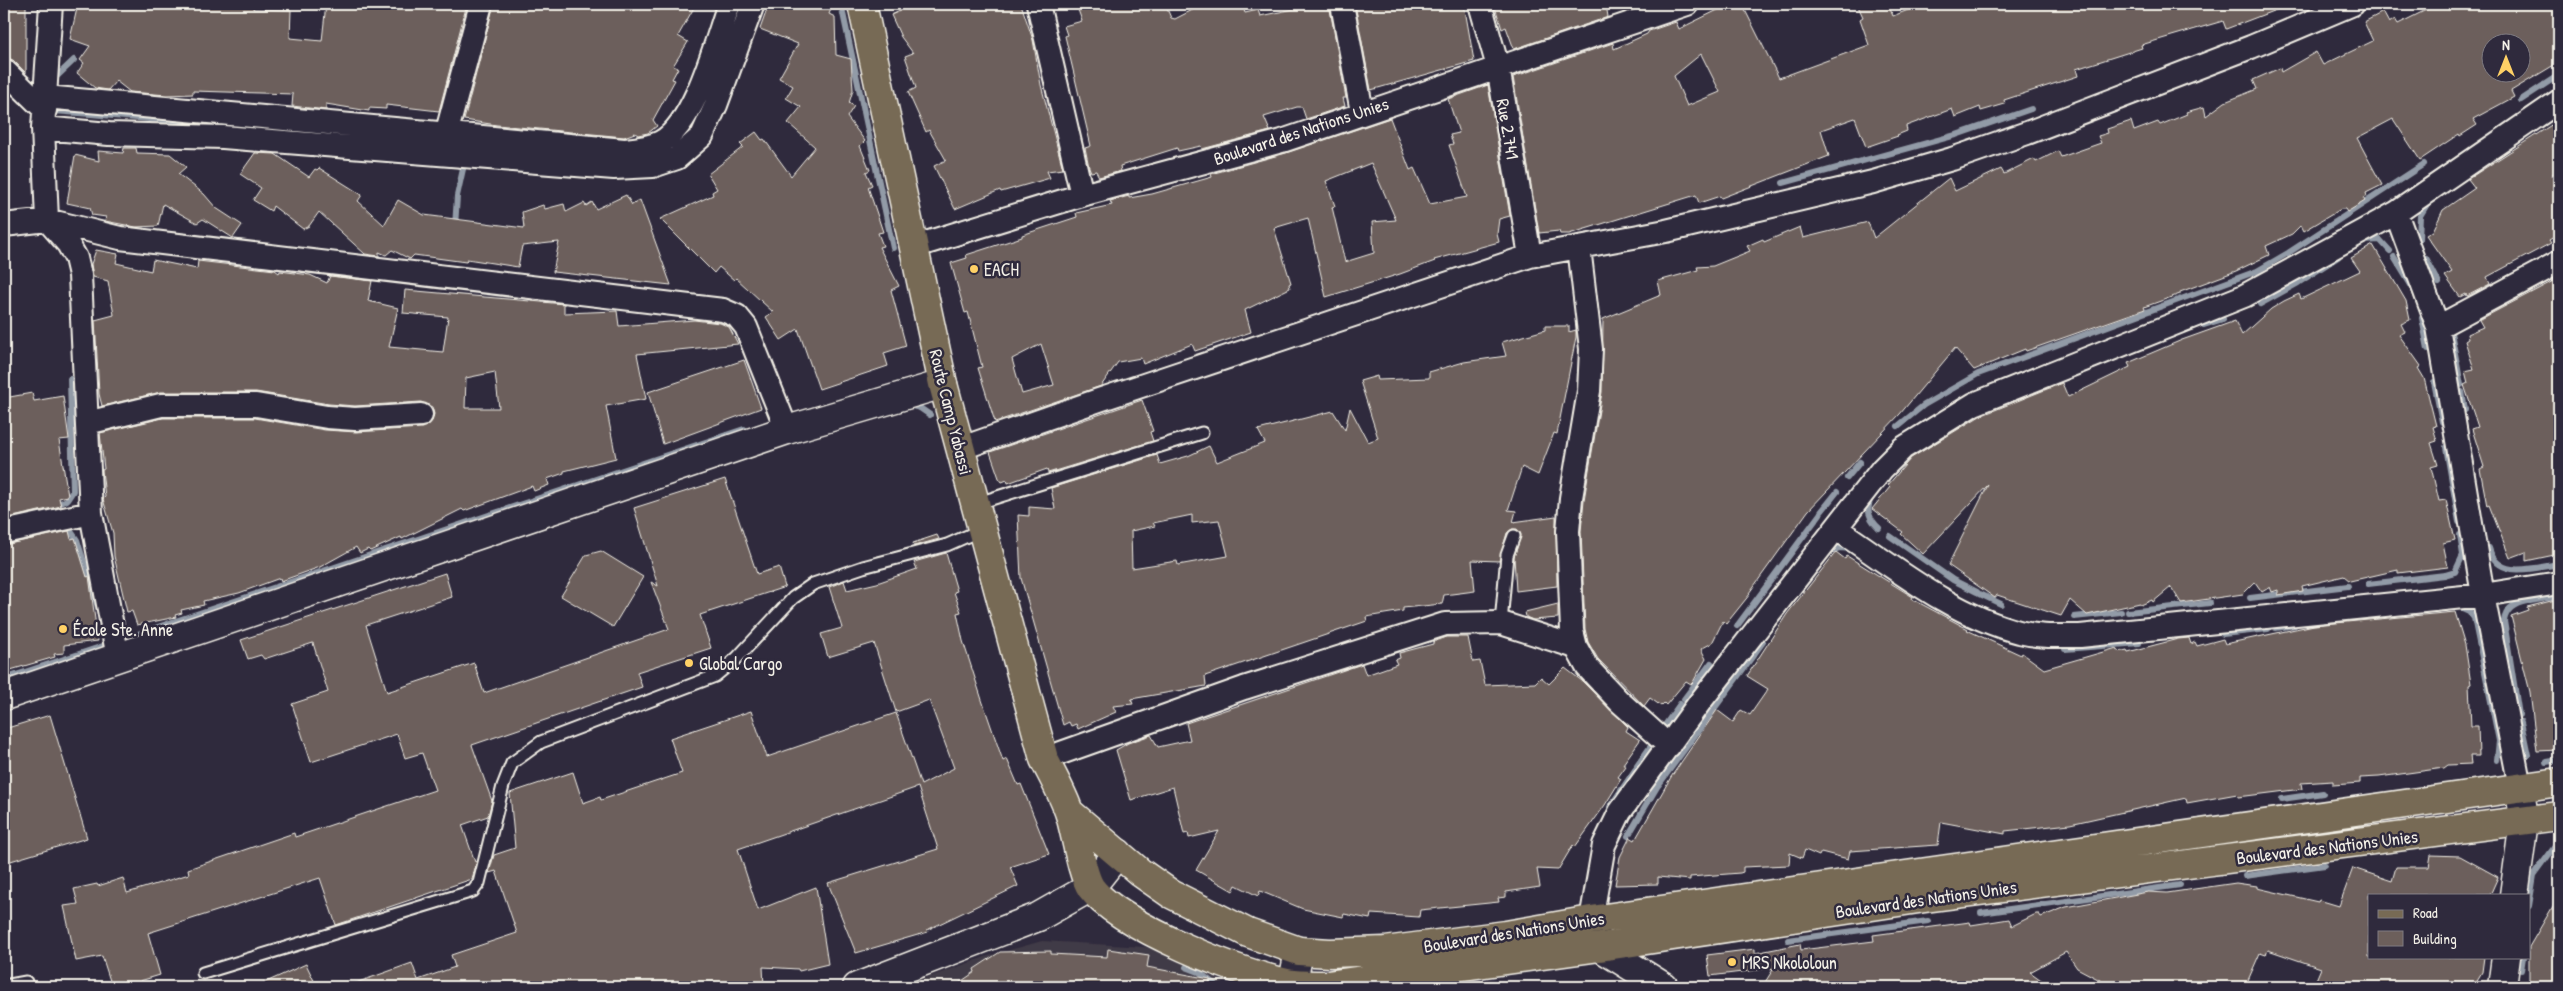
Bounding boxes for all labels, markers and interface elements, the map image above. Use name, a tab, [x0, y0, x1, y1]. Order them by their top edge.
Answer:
north arrow	[2480, 32, 2530, 82]
text: N	[2502, 35, 2510, 54]
street label: Boulevard des Nations Unies	[1210, 91, 1392, 171]
street label: Rue 2.741	[1490, 97, 1526, 161]
place label: EACH	[984, 257, 1019, 282]
marker: EACH	[968, 263, 980, 275]
street label: Route Camp Yabassi	[923, 347, 979, 477]
place label: École Ste. Anne	[73, 617, 173, 642]
marker: École Ste. Anne	[57, 623, 69, 635]
place label: Global Cargo	[699, 651, 782, 676]
marker: Global Cargo	[683, 657, 695, 669]
street label: Boulevard des Nations Unies	[2235, 823, 2419, 871]
street label: Boulevard des Nations Unies	[1834, 874, 2018, 924]
legend	[2368, 894, 2530, 958]
text: Road	[2413, 902, 2438, 923]
street label: Boulevard des Nations Unies	[1422, 905, 1606, 959]
text: Building	[2413, 928, 2457, 949]
place label: MRS Nkololoun	[1742, 950, 1837, 975]
marker: MRS Nkololoun	[1726, 956, 1738, 968]

